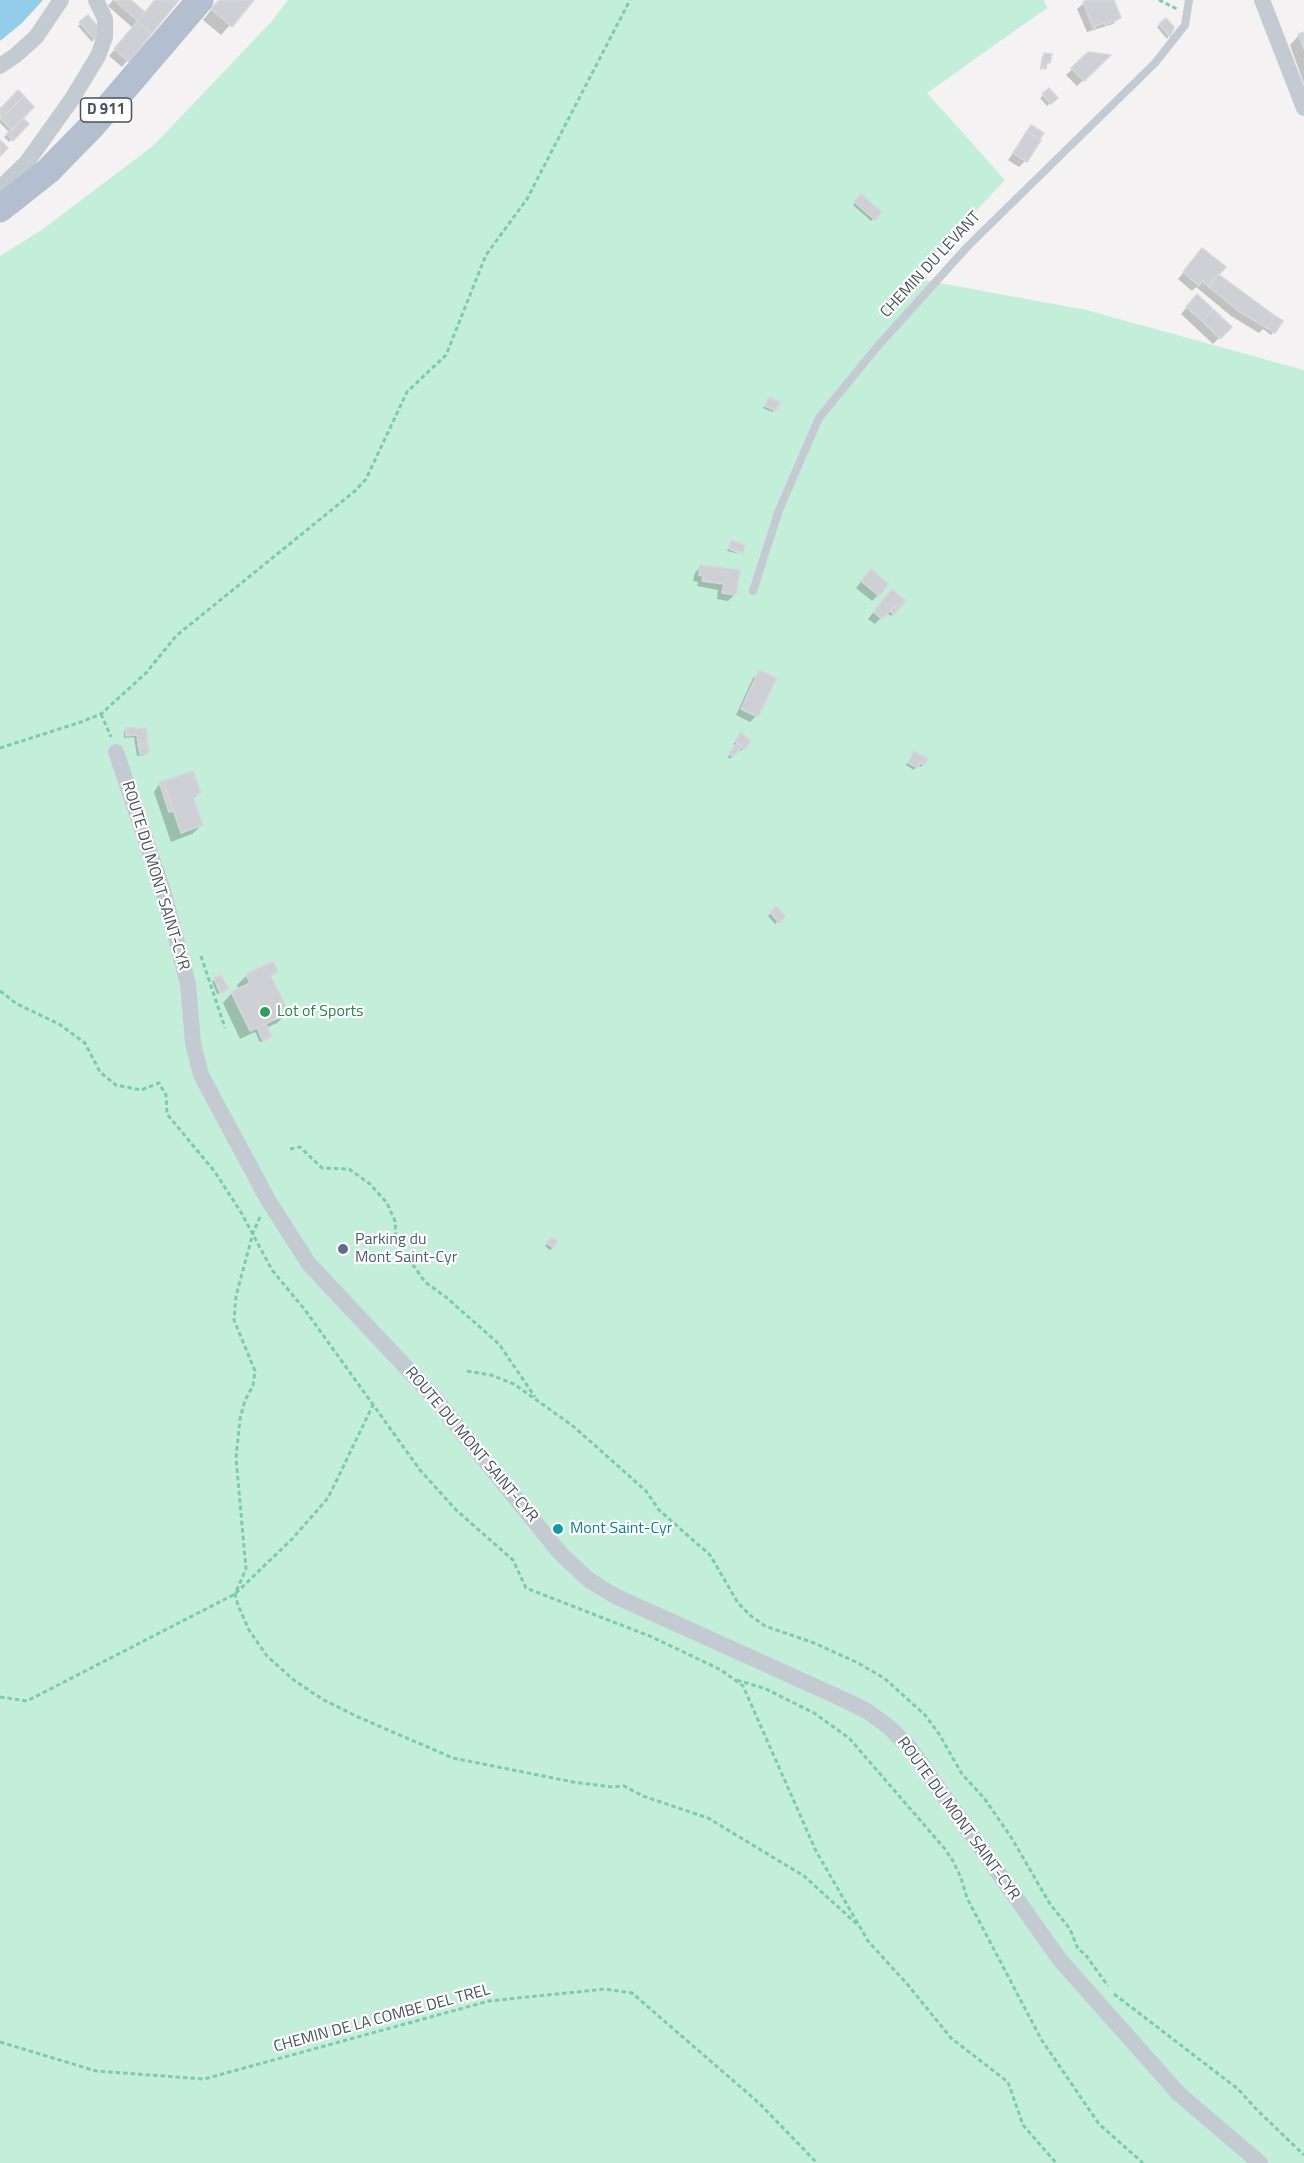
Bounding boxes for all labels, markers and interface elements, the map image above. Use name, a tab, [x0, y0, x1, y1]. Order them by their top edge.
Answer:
road number: D 911	[80, 98, 132, 122]
street label: CHEMIN DU LEVANT	[877, 208, 985, 322]
street label: ROUTE DU MONT SAINT-CYR	[117, 779, 193, 973]
place label: Lot of Sports	[277, 1002, 364, 1022]
marker: Lot of Sports	[258, 1005, 272, 1019]
place label: Parking du Mont Saint-Cyr	[355, 1230, 457, 1268]
marker: Parking du Mont Saint-Cyr	[336, 1242, 350, 1256]
street label: ROUTE DU MONT SAINT-CYR	[400, 1363, 542, 1527]
place label: Mont Saint-Cyr	[570, 1519, 672, 1539]
marker: Mont Saint-Cyr	[551, 1522, 565, 1536]
street label: ROUTE DU MONT SAINT-CYR	[892, 1734, 1024, 1904]
street label: CHEMIN DE LA COMBE DEL TREL	[272, 1981, 492, 2057]

